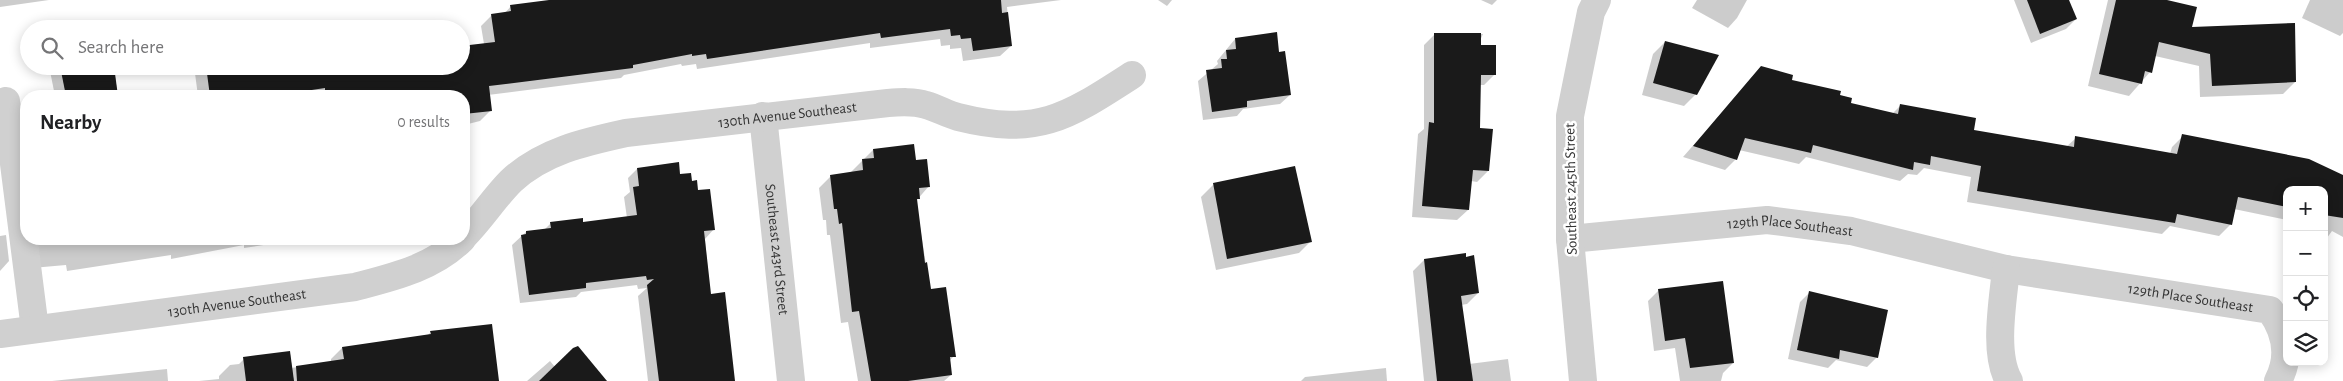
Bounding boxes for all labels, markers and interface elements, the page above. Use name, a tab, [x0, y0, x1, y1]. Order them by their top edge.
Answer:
search box	[20, 20, 470, 75]
icon: search	[38, 34, 66, 62]
text: Search here	[78, 38, 164, 57]
street label: 130th Avenue Southeast	[717, 99, 858, 130]
text: Nearby	[40, 112, 101, 133]
text: 0 results	[397, 114, 450, 130]
street label: Southeast 245th Street	[1562, 123, 1580, 255]
street label: Southeast 243rd Street	[763, 183, 791, 316]
map controls	[2283, 186, 2328, 366]
button: +	[2283, 186, 2328, 231]
street label: 129th Place Southeast	[1726, 212, 1854, 239]
button: −	[2283, 231, 2328, 276]
button: locate	[2283, 276, 2328, 321]
street label: 129th Place Southeast	[2127, 281, 2254, 315]
street label: 130th Avenue Southeast	[167, 286, 307, 319]
button: layers	[2283, 321, 2328, 366]

